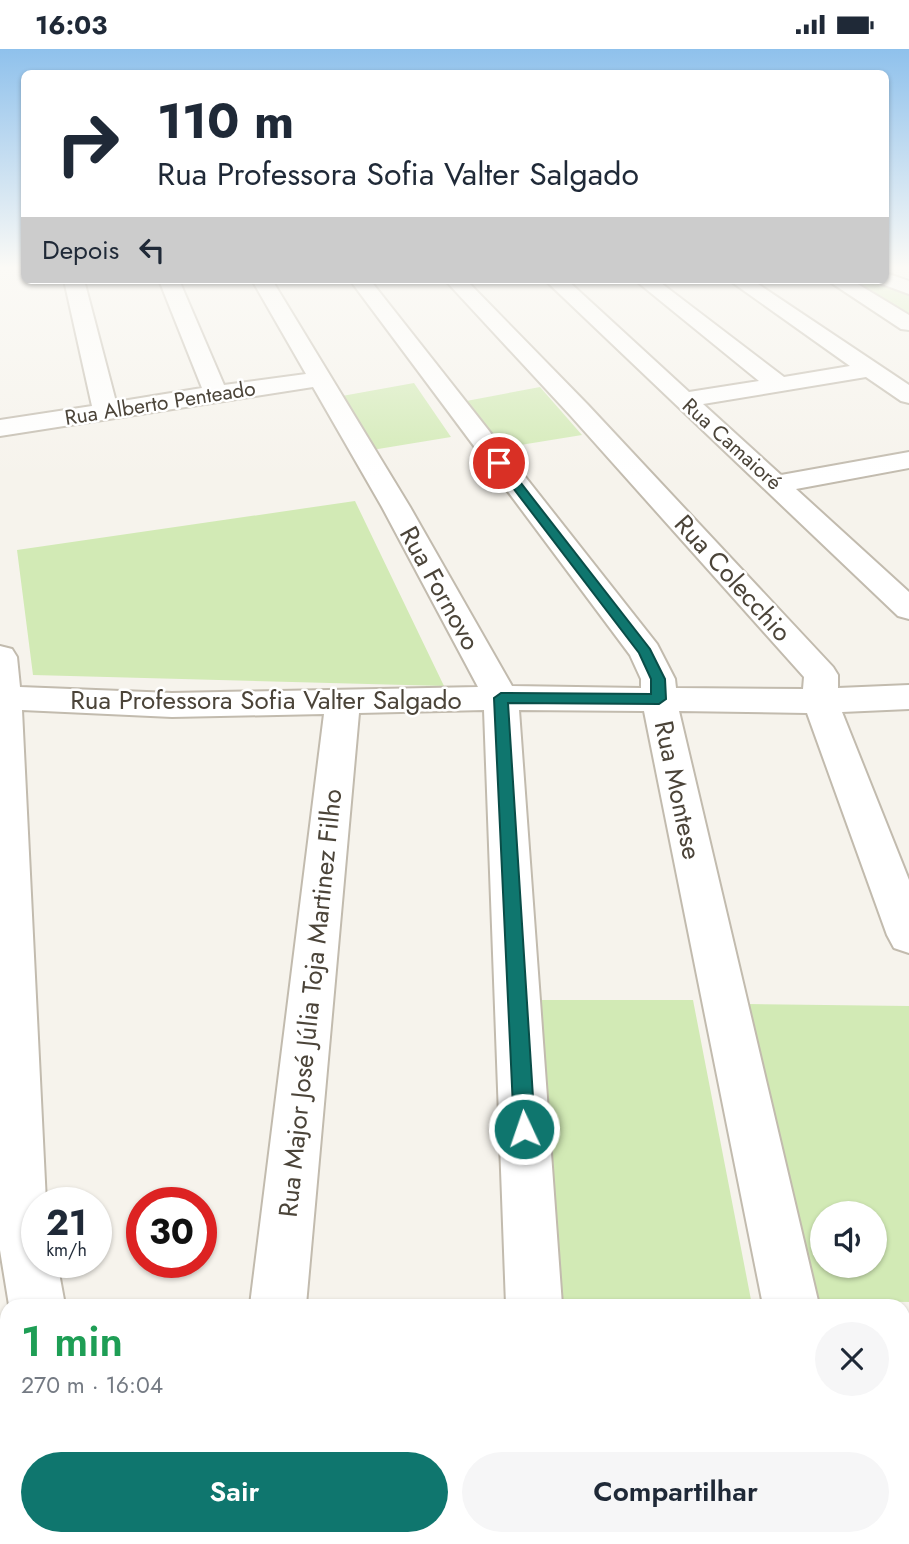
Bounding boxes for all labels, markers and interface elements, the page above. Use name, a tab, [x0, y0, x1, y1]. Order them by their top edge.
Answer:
text: 16:03	[35, 6, 107, 44]
text: 110 m	[157, 86, 294, 156]
icon: right	[42, 98, 133, 189]
text: Rua Professora Sofia Valter Salgado	[157, 151, 639, 197]
text: Depois	[42, 231, 119, 269]
icon: left	[133, 231, 171, 269]
street label: Rua Alberto Penteado	[62, 373, 258, 433]
street label: Rua Camaioré	[676, 391, 789, 497]
pin	[469, 433, 529, 493]
icon: arrive	[480, 444, 518, 482]
street label: Rua Colecchio	[666, 506, 800, 650]
street label: Rua Fornovo	[390, 519, 490, 657]
street label: Rua Professora Sofia Valter Salgado	[70, 681, 462, 719]
street label: Rua Montese	[645, 717, 711, 863]
street label: Rua Major José Júlia Toja Martinez Filho	[269, 787, 351, 1219]
position arrow	[487, 1092, 561, 1166]
speed limit sign: 30	[126, 1187, 217, 1278]
text: 21	[46, 1198, 87, 1248]
map controls	[810, 1201, 887, 1278]
button: sound	[810, 1201, 887, 1278]
text: km/h	[46, 1237, 87, 1263]
text: 1 min	[21, 1311, 123, 1372]
button: close	[815, 1322, 889, 1396]
text: 270 m · 16:04	[21, 1368, 163, 1402]
button: Sair	[21, 1452, 448, 1532]
button: Compartilhar	[462, 1452, 889, 1532]

